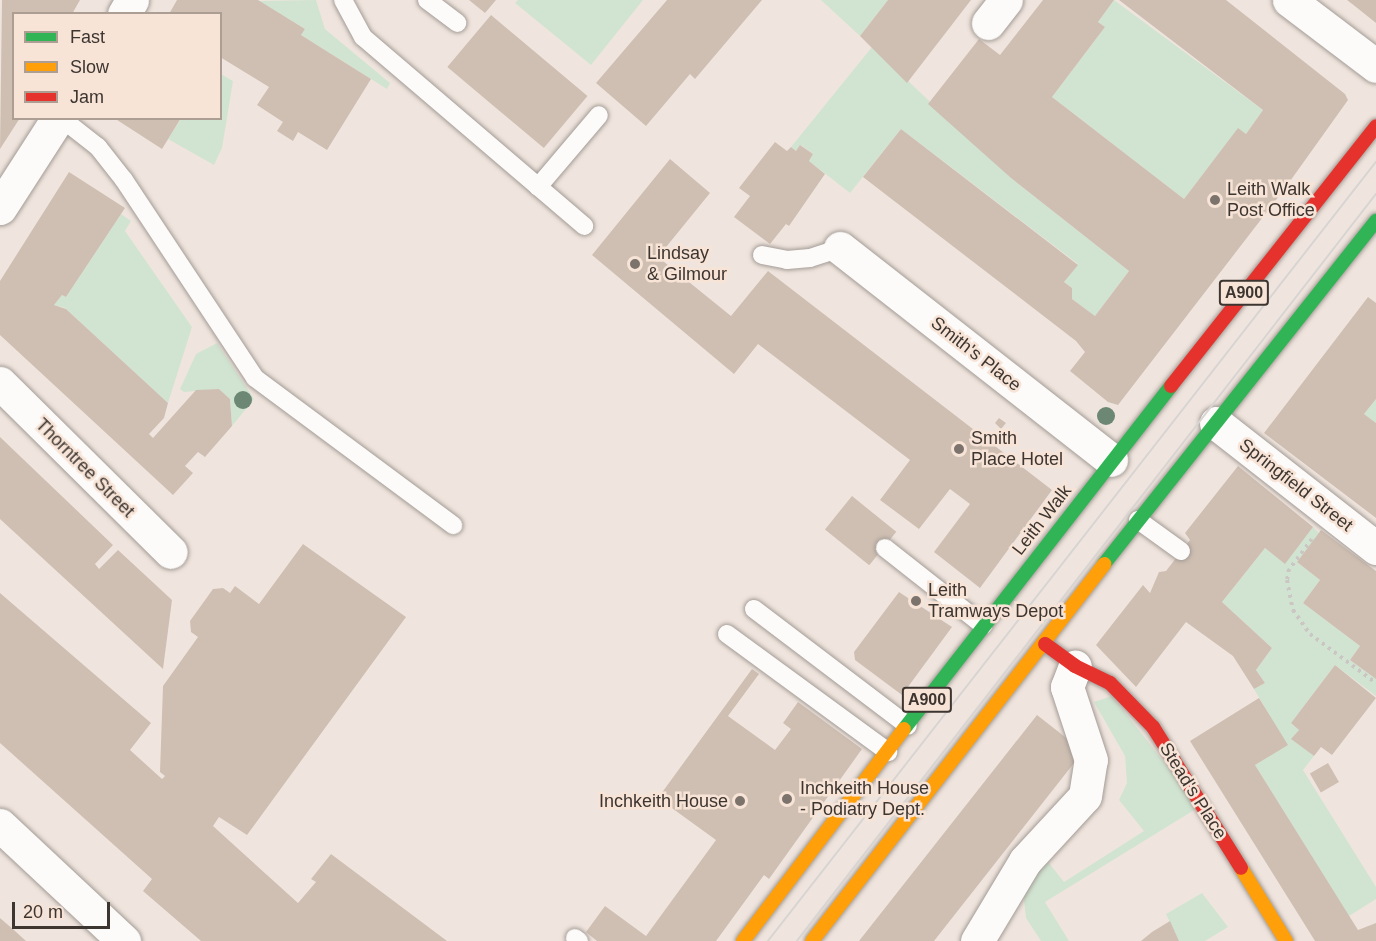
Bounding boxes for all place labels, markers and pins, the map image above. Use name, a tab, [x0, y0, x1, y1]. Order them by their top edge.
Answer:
place label: Leith Walk Post Office	[1227, 179, 1315, 222]
marker: Leith Walk Post Office	[1208, 193, 1222, 207]
place label: Lindsay & Gilmour	[647, 243, 727, 286]
marker: Lindsay & Gilmour	[628, 257, 642, 271]
place label: Smith Place Hotel	[971, 428, 1063, 470]
marker: Smith Place Hotel	[952, 442, 966, 456]
place label: Leith Tramways Depot	[928, 580, 1063, 622]
marker: Leith Tramways Depot	[909, 594, 923, 608]
place label: Inchkeith House - Podiatry Dept.	[800, 778, 929, 820]
place label: Inchkeith House	[599, 790, 728, 812]
marker: Inchkeith House - Podiatry Dept.	[778, 790, 796, 808]
marker: Inchkeith House	[733, 794, 747, 808]

